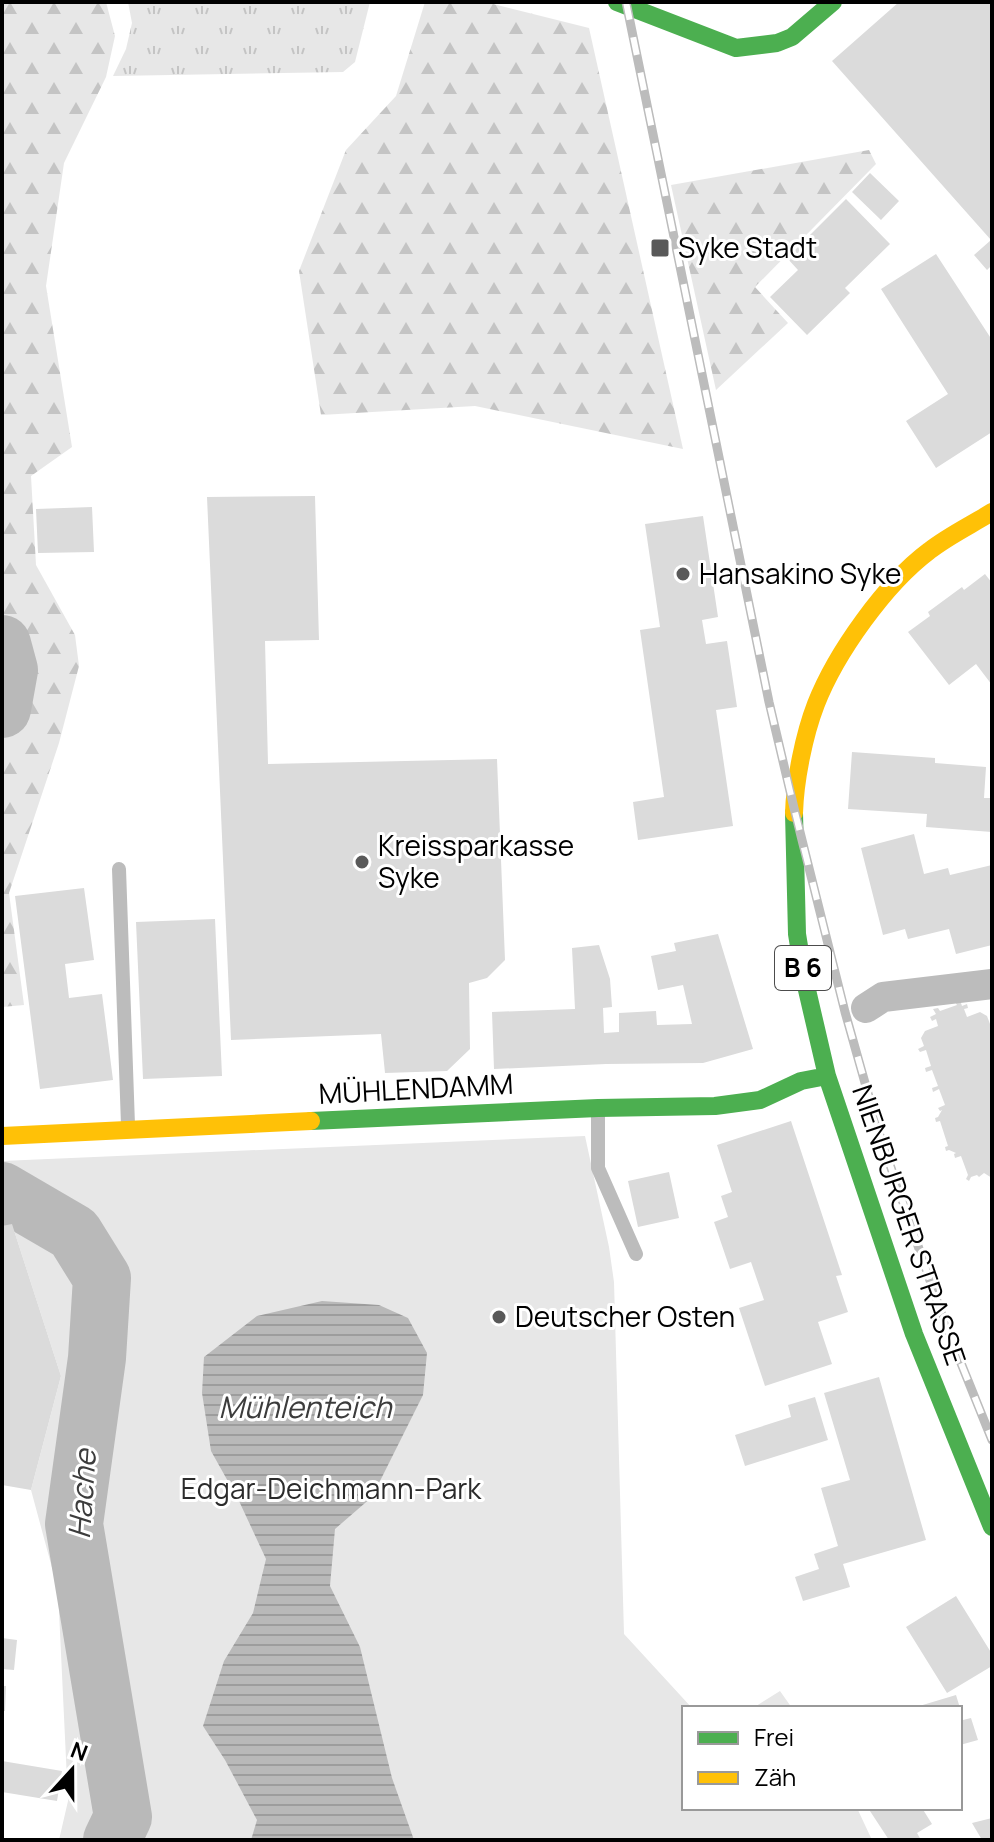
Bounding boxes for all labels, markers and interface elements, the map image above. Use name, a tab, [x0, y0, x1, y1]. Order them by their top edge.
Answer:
place label: Syke Stadt	[678, 228, 817, 266]
marker: Syke Stadt	[649, 237, 671, 259]
place label: Hansakino Syke	[699, 554, 901, 592]
marker: Hansakino Syke	[674, 565, 692, 583]
place label: Kreissparkasse Syke	[378, 826, 574, 896]
marker: Kreissparkasse Syke	[353, 853, 371, 871]
road number: B 6	[775, 946, 831, 990]
street label: MÜHLENDAMM	[318, 1064, 514, 1112]
street label: NIENBURGER STRASSE	[844, 1080, 976, 1370]
place label: Deutscher Osten	[515, 1297, 735, 1335]
marker: Deutscher Osten	[490, 1308, 508, 1326]
water label: Mühlenteich	[218, 1386, 393, 1427]
water label: Hache	[58, 1447, 105, 1540]
park label: Edgar-Deichmann-Park	[181, 1469, 482, 1507]
legend	[682, 1706, 962, 1810]
text: Frei	[754, 1720, 794, 1753]
north arrow	[32, 1730, 112, 1810]
text: N	[66, 1734, 92, 1768]
text: Zäh	[754, 1760, 796, 1793]

